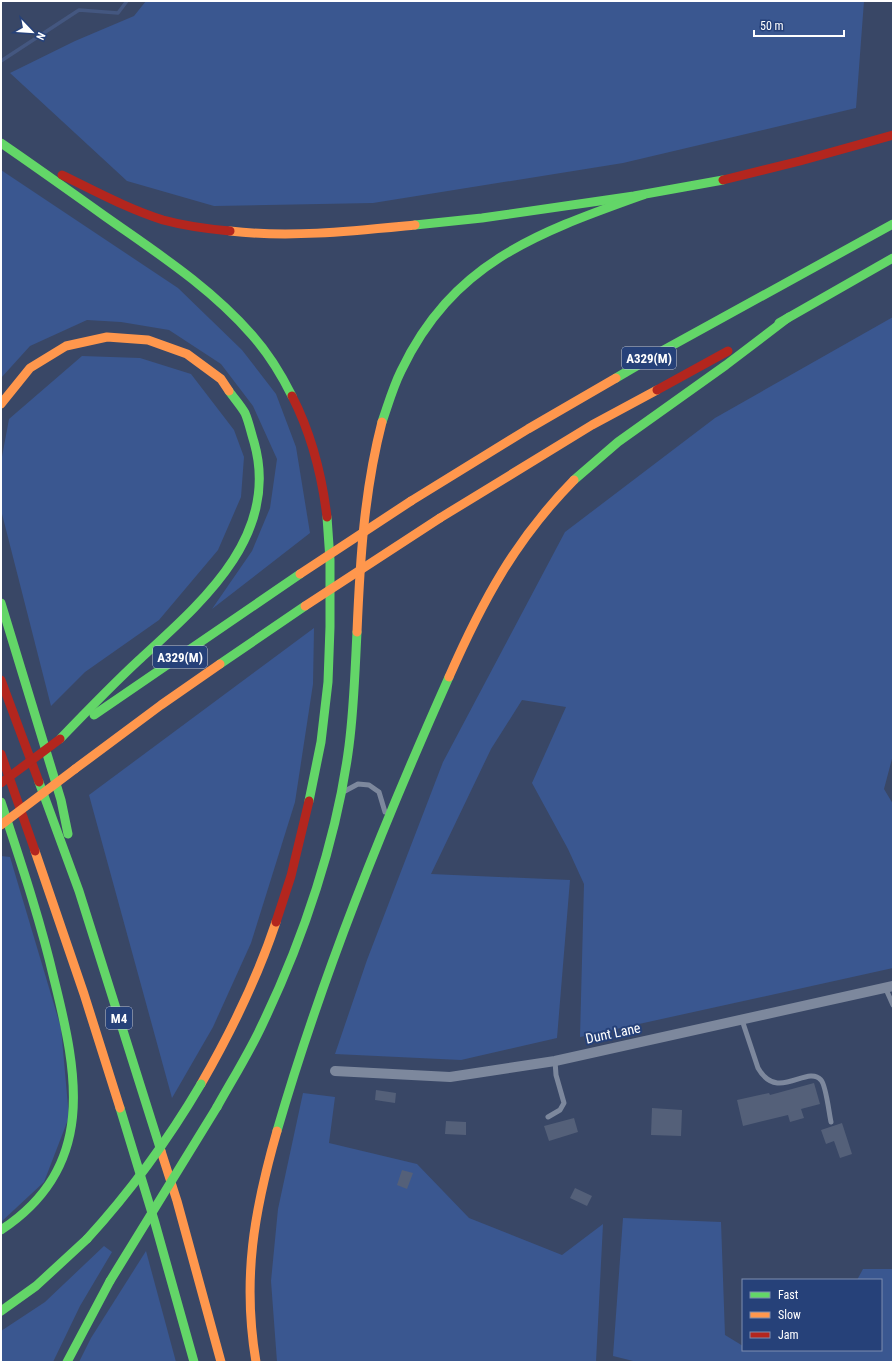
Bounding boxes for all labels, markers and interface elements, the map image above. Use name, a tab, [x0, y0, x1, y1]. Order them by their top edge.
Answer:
north arrow	[12, 12, 52, 52]
scale bar	[754, 12, 844, 38]
text: 50 m	[760, 19, 784, 33]
text: N	[33, 30, 48, 42]
road number: A329(M)	[622, 347, 676, 369]
road number: A329(M)	[153, 646, 207, 668]
road number: M4	[106, 1007, 132, 1029]
street label: Dunt Lane	[584, 1019, 642, 1047]
legend	[742, 1279, 882, 1351]
text: Fast	[778, 1288, 799, 1302]
text: Slow	[778, 1308, 801, 1322]
text: Jam	[778, 1328, 799, 1342]

